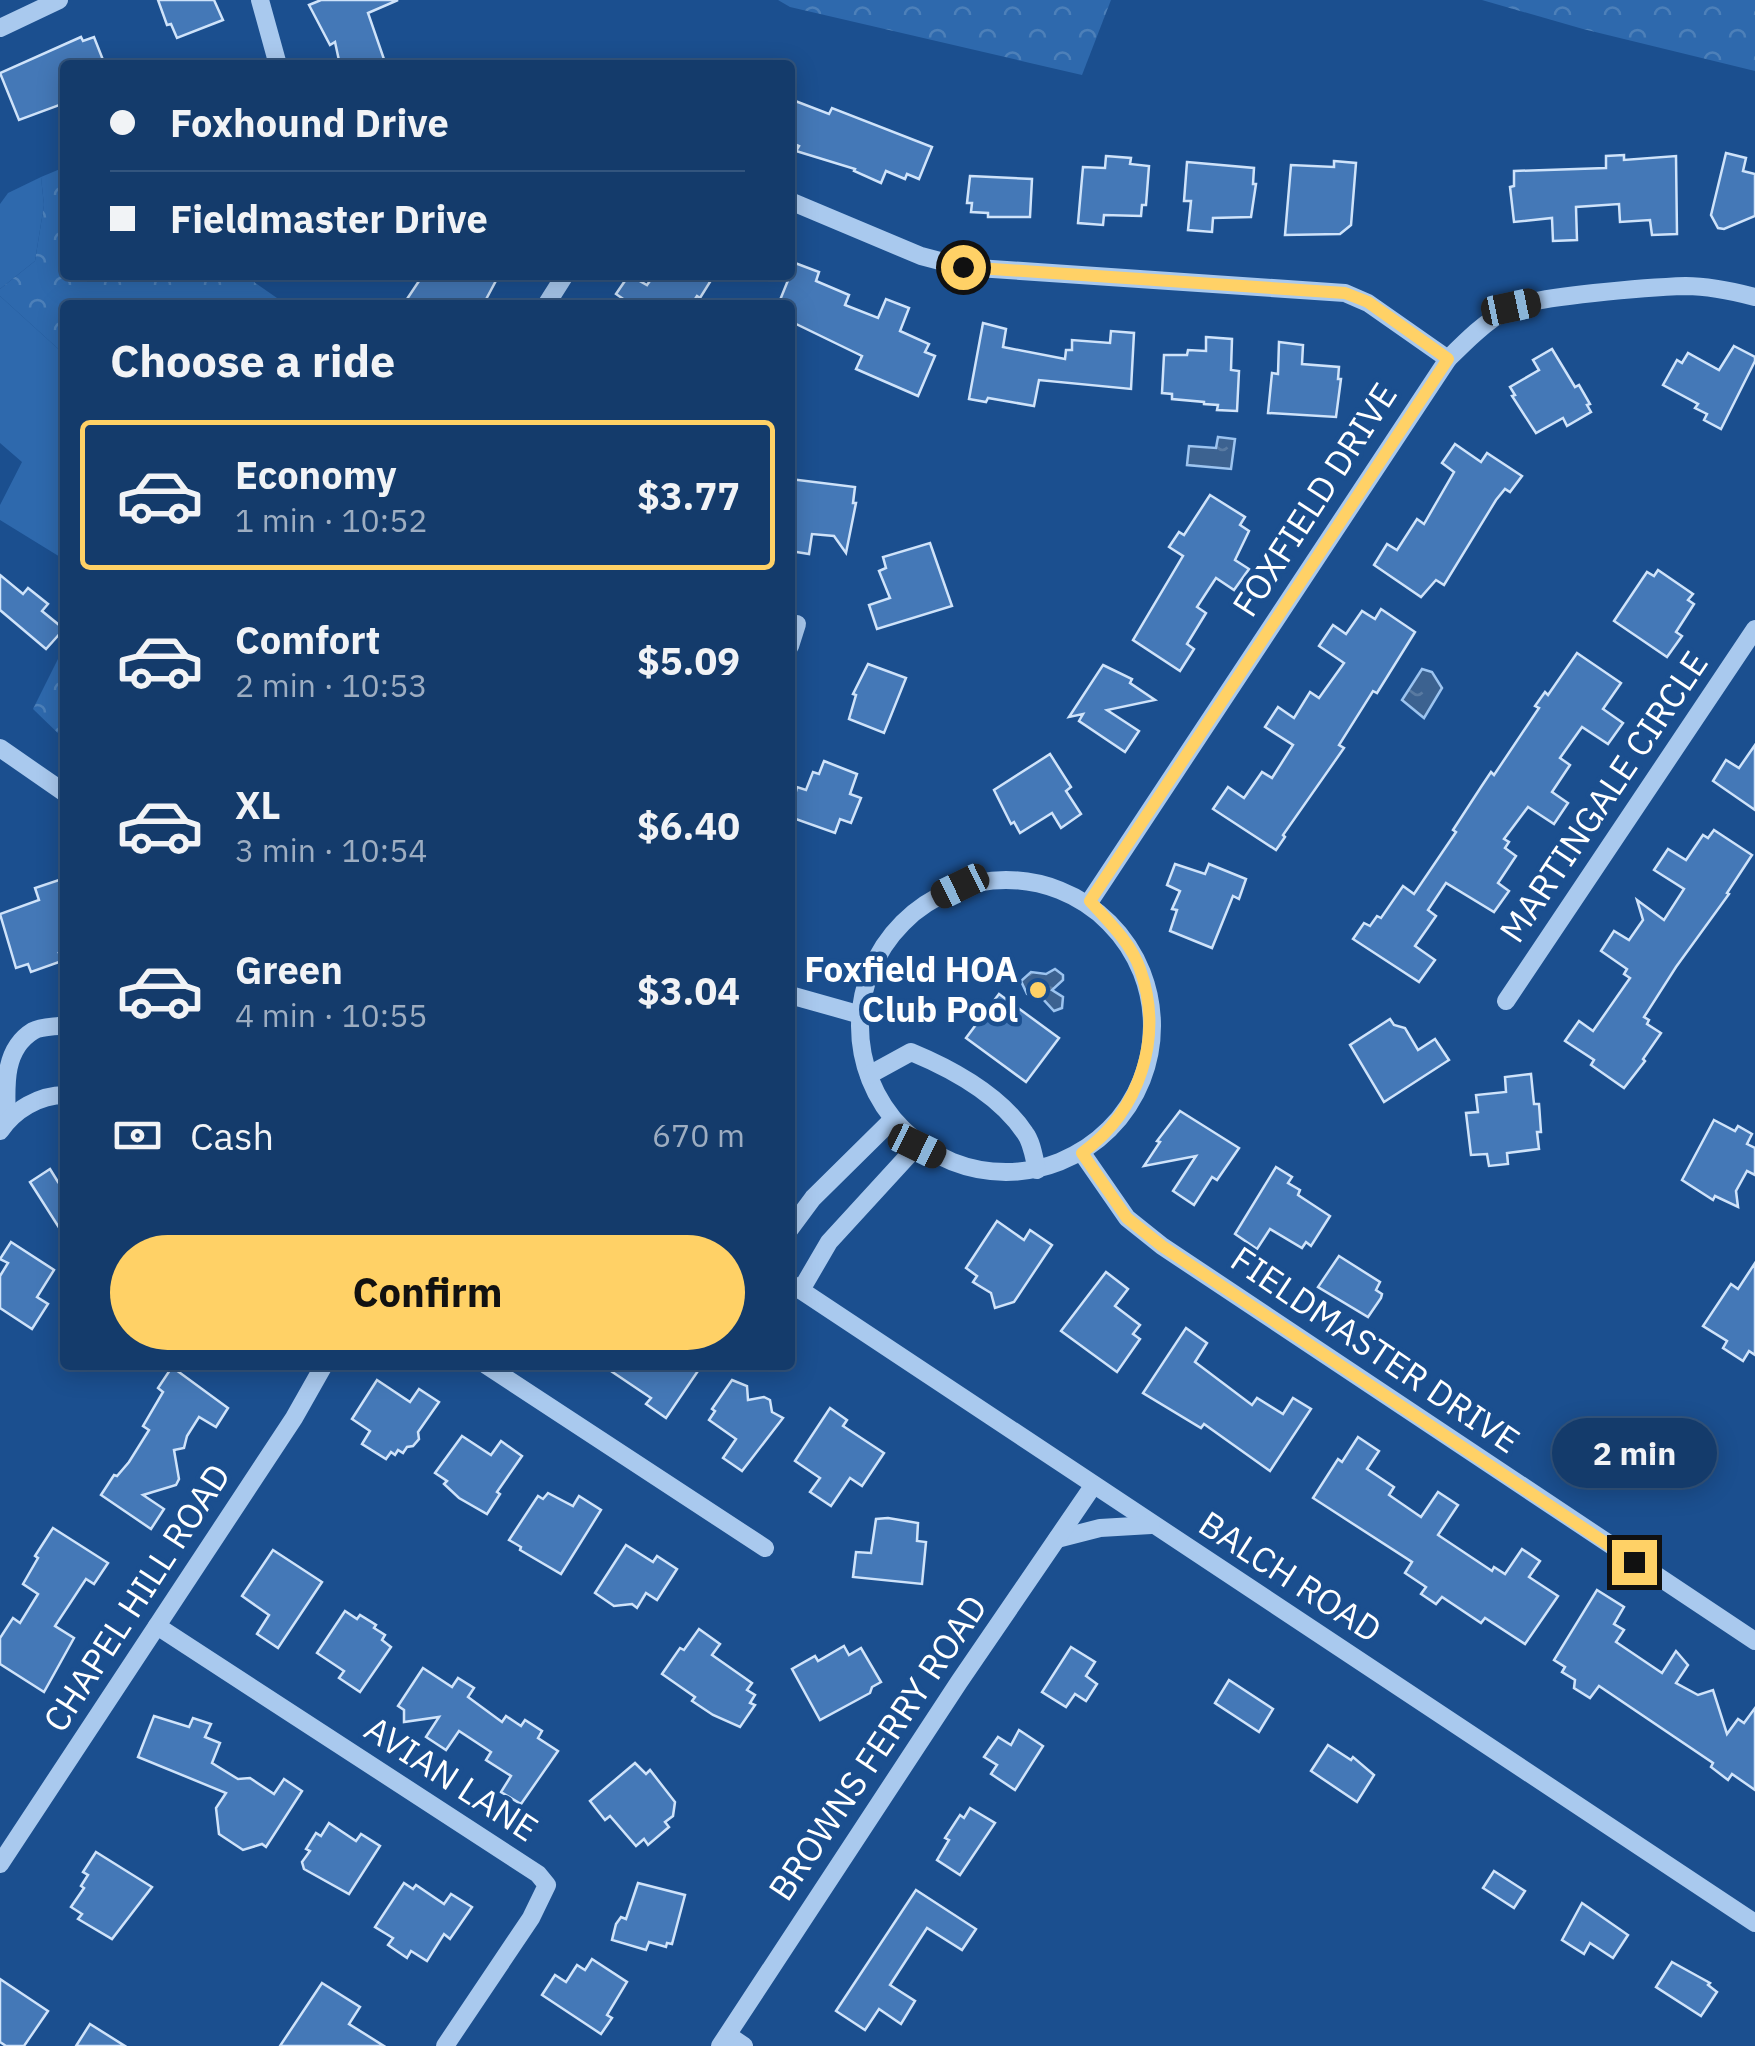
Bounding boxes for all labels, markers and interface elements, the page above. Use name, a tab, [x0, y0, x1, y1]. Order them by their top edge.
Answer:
text: Foxhound Drive	[170, 98, 449, 147]
text: Fieldmaster Drive	[170, 194, 488, 243]
route start	[941, 245, 986, 290]
car	[1479, 286, 1543, 328]
text: Choose a ride	[110, 331, 395, 389]
street label: FOXFIELD DRIVE	[1221, 374, 1407, 625]
icon: car	[115, 450, 205, 540]
text: Economy	[235, 450, 397, 499]
text: $3.77	[637, 471, 740, 520]
text: 1 min · 10:52	[235, 499, 428, 541]
icon: car	[115, 615, 205, 705]
text: Comfort	[235, 615, 380, 664]
text: $5.09	[637, 636, 740, 685]
street label: MARTINGALE CIRCLE	[1489, 642, 1718, 951]
text: 2 min · 10:53	[235, 664, 428, 706]
icon: car	[115, 780, 205, 870]
text: XL	[235, 780, 281, 829]
text: $6.40	[637, 801, 740, 850]
text: 3 min · 10:54	[235, 829, 428, 871]
car	[926, 859, 994, 913]
icon: car	[115, 945, 205, 1035]
text: Green	[235, 945, 343, 994]
place label: Foxfield HOA Club Pool	[804, 946, 1018, 1032]
text: $3.04	[637, 966, 740, 1015]
marker: Foxfield HOA Club Pool	[1027, 979, 1049, 1001]
text: 4 min · 10:55	[235, 994, 428, 1036]
icon: cash	[110, 1108, 165, 1163]
text: Cash	[190, 1111, 274, 1160]
text: 670 m	[652, 1114, 745, 1156]
car	[883, 1119, 951, 1173]
button: Confirm	[110, 1235, 745, 1350]
street label: FIELDMASTER DRIVE	[1222, 1235, 1529, 1463]
callout: 2 min	[1552, 1417, 1716, 1487]
text: 2 min	[1593, 1432, 1676, 1474]
street label: CHAPEL HILL ROAD	[32, 1455, 240, 1740]
street label: BALCH ROAD	[1191, 1500, 1390, 1652]
route end	[1612, 1540, 1657, 1585]
street label: BROWNS FERRY ROAD	[758, 1586, 997, 1909]
street label: AVIAN LANE	[356, 1705, 547, 1851]

